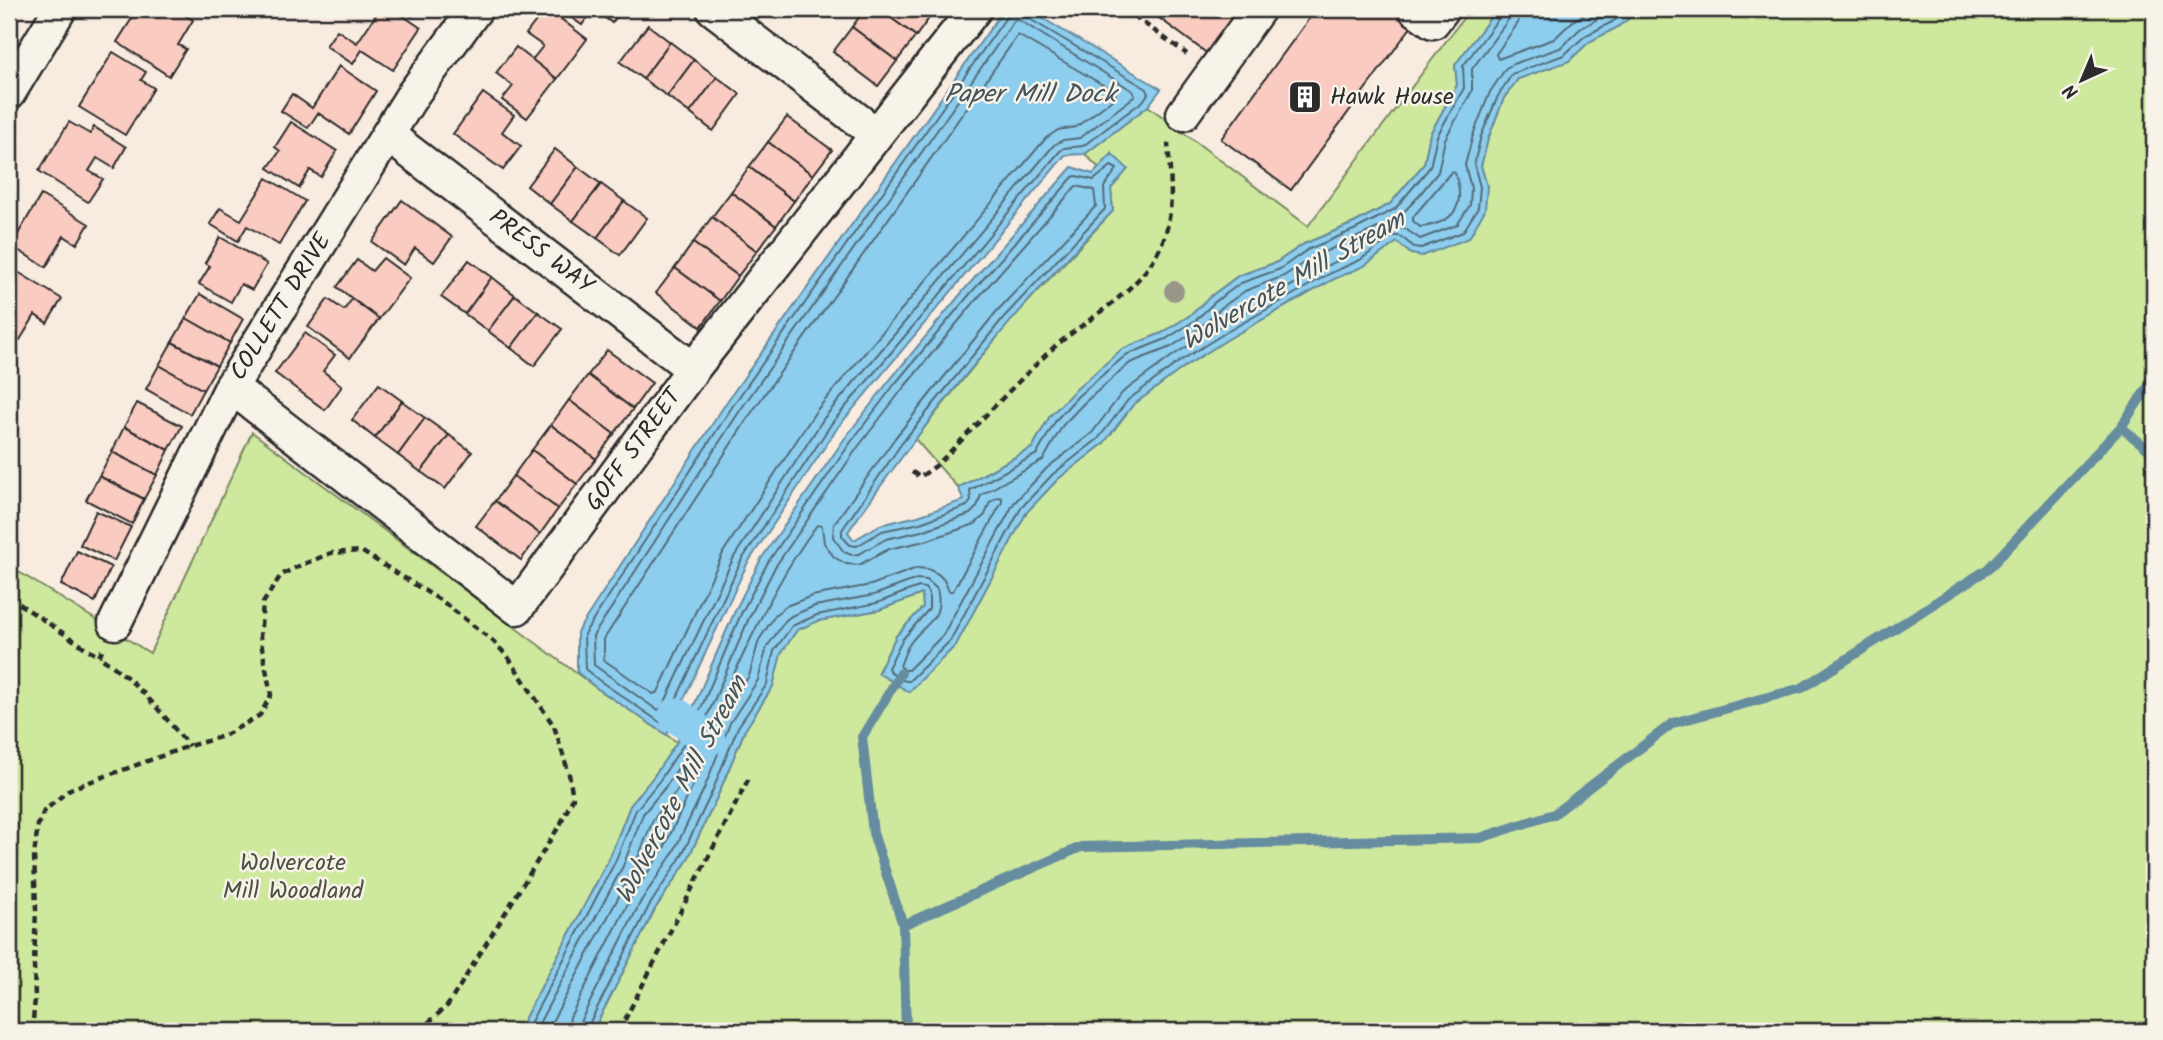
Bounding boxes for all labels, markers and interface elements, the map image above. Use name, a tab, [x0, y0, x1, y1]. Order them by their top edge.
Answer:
north arrow	[2048, 46, 2118, 116]
water label: Paper Mill Dock	[944, 74, 1120, 116]
text: N	[2057, 76, 2086, 106]
building icon: Hawk House	[1286, 78, 1324, 116]
place label: Hawk House	[1330, 78, 1454, 117]
street label: PRESS WAY	[480, 199, 603, 305]
water label: Wolvercote Mill Stream	[1174, 199, 1416, 362]
street label: COLLETT DRIVE	[220, 224, 343, 389]
street label: GOFF STREET	[576, 378, 694, 520]
water label: Wolvercote Mill Stream	[604, 667, 761, 911]
park label: Wolvercote Mill Woodland	[223, 844, 364, 911]

